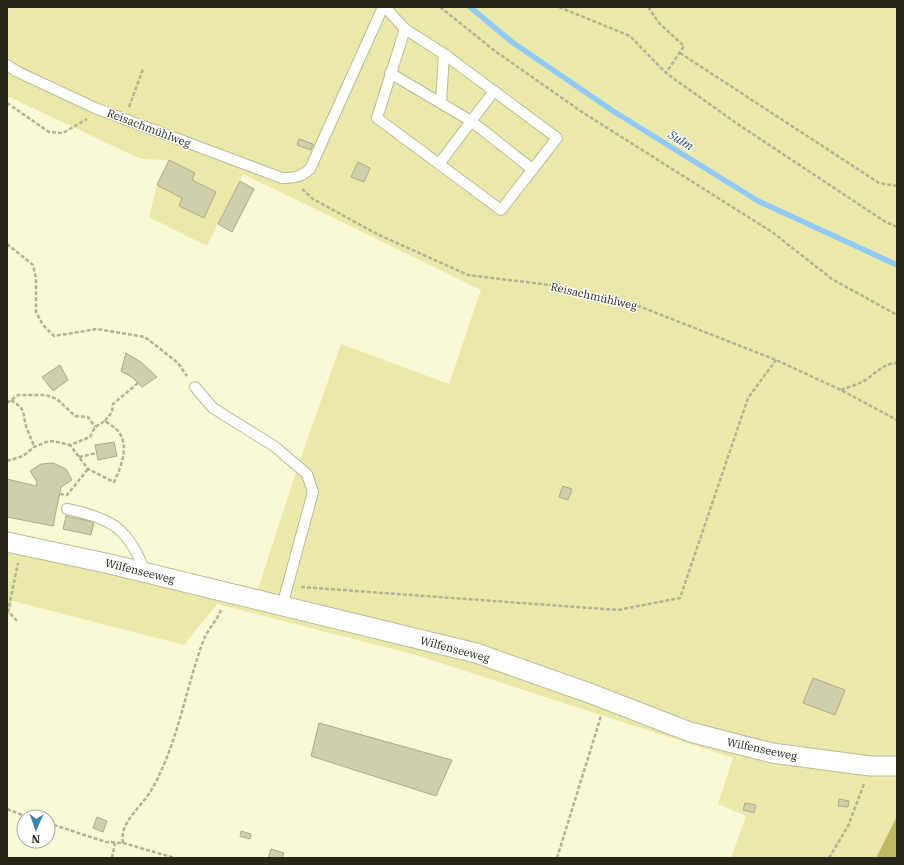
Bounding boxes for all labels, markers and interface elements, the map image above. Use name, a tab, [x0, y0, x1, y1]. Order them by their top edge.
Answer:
street label: Reisachmühlweg	[105, 106, 193, 150]
water label: Sulm	[665, 126, 696, 153]
street label: Reisachmühlweg	[549, 279, 639, 313]
street label: Wilfenseeweg	[104, 556, 176, 586]
street label: Wilfenseeweg	[419, 633, 491, 665]
street label: Wilfenseeweg	[726, 735, 798, 763]
north arrow	[16, 809, 56, 849]
text: N	[31, 832, 40, 846]

